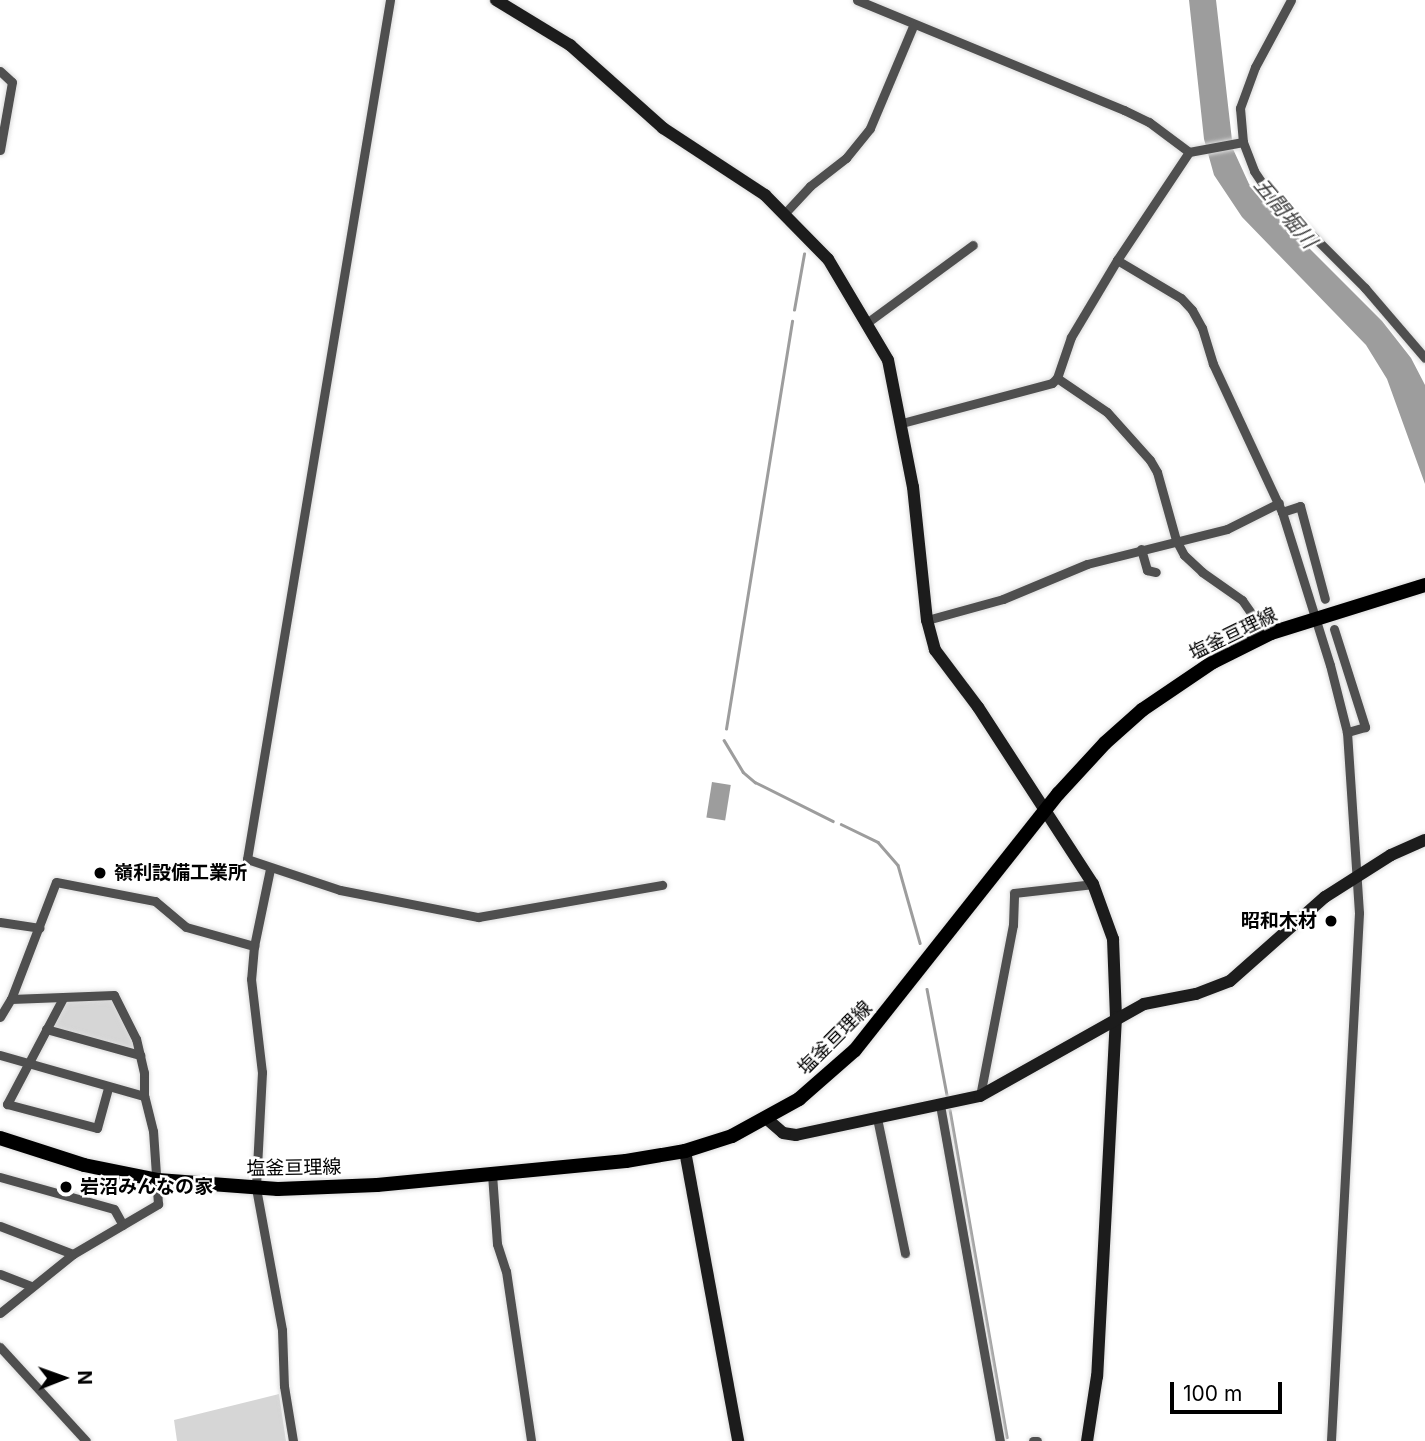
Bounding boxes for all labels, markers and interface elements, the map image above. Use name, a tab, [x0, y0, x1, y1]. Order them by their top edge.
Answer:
water label: 五間堀川	[1248, 173, 1322, 253]
street label: 塩釜亘理線	[1185, 603, 1281, 665]
place label: 嶺利設備工業所	[114, 862, 247, 884]
marker: 嶺利設備工業所	[92, 865, 108, 881]
place label: 昭和木材	[1241, 910, 1317, 932]
marker: 昭和木材	[1323, 913, 1339, 929]
street label: 塩釜亘理線	[793, 996, 877, 1080]
street label: 塩釜亘理線	[246, 1156, 342, 1180]
place label: 岩沼みんなの家	[80, 1176, 213, 1198]
marker: 岩沼みんなの家	[58, 1179, 74, 1195]
north arrow	[28, 1343, 98, 1413]
scale bar	[1173, 1368, 1285, 1412]
text: N	[73, 1370, 96, 1385]
text: 100 m	[1183, 1381, 1242, 1406]

